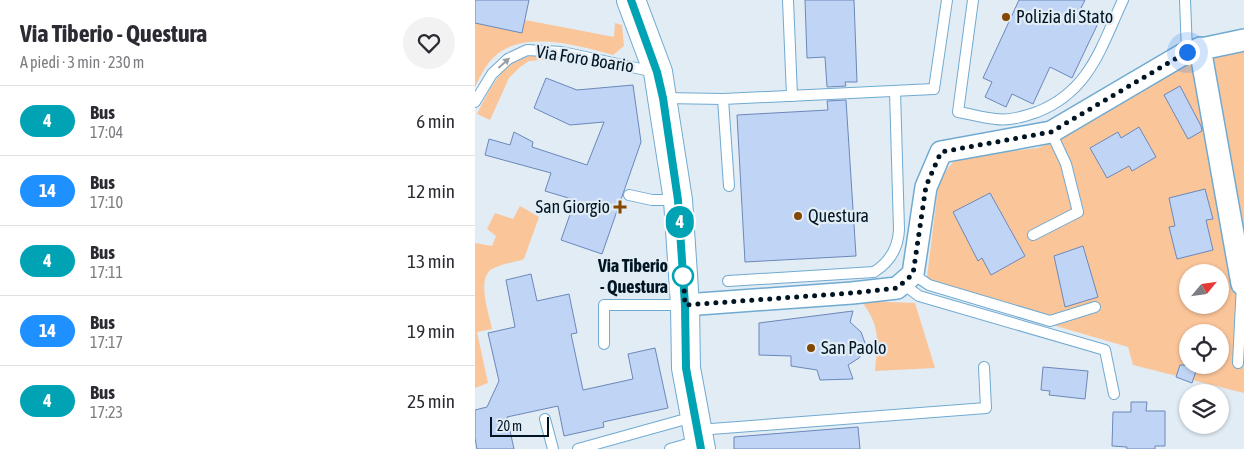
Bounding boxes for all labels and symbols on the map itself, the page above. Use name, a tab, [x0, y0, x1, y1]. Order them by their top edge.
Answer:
place label: Polizia di Stato	[1016, 6, 1113, 27]
marker: Polizia di Stato	[1000, 11, 1012, 23]
street label: Via Foro Boario	[535, 40, 635, 77]
your location	[1175, 40, 1200, 65]
one-way arrow	[497, 58, 510, 69]
place label: San Giorgio	[536, 196, 610, 217]
marker: San Giorgio	[614, 201, 626, 213]
place label: Questura	[808, 205, 869, 226]
line badge: 4	[664, 206, 696, 238]
marker: Questura	[792, 210, 804, 222]
place label: Via Tiberio - Questura	[597, 255, 668, 297]
north arrow	[1179, 264, 1229, 314]
marker: Via Tiberio - Questura	[672, 265, 694, 287]
place label: San Paolo	[821, 337, 886, 358]
marker: San Paolo	[805, 342, 817, 354]
scale bar	[490, 414, 549, 437]

